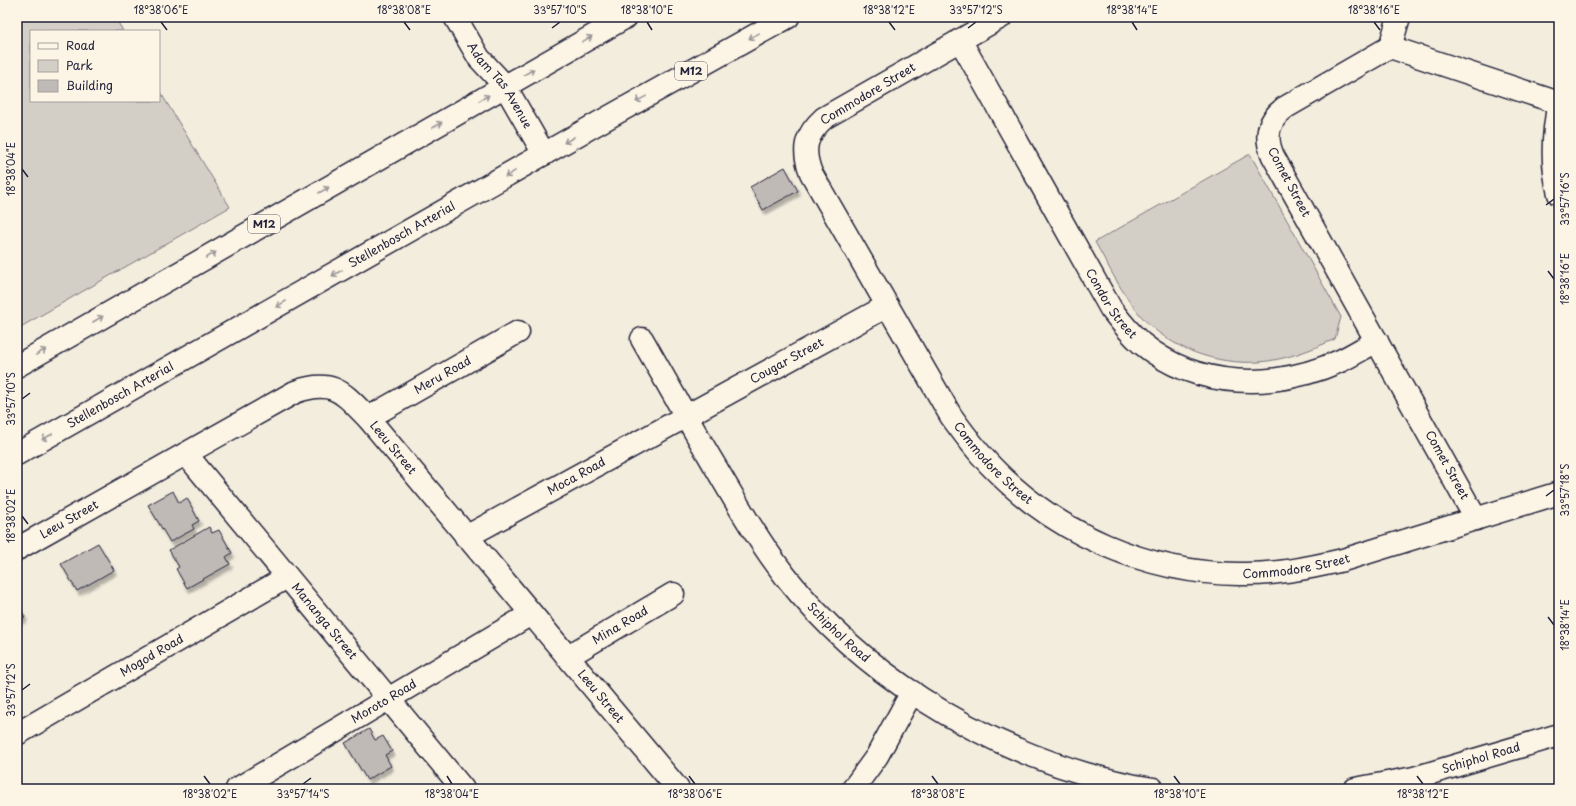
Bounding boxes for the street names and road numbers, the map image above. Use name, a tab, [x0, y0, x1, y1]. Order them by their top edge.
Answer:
street label: Adam Tas Avenue	[464, 38, 537, 131]
street label: Commodore Street	[816, 57, 919, 129]
road number: M12	[675, 62, 707, 80]
street label: Comet Street	[1264, 143, 1316, 220]
street label: Stellenbosch Arterial	[345, 196, 458, 272]
road number: M12	[248, 215, 280, 233]
street label: Condor Street	[1082, 265, 1142, 342]
street label: Cougar Street	[746, 333, 827, 388]
street label: Meru Road	[410, 351, 474, 398]
street label: Stellenbosch Arterial	[63, 357, 177, 432]
street label: Leeu Street	[366, 417, 421, 478]
street label: Commodore Street	[950, 418, 1037, 508]
street label: Comet Street	[1421, 427, 1474, 503]
street label: Moca Road	[544, 452, 608, 499]
street label: Leeu Street	[36, 495, 101, 542]
street label: Commodore Street	[1242, 548, 1352, 582]
street label: Mananga Street	[288, 578, 362, 663]
street label: Schiphol Road	[804, 598, 875, 666]
street label: Mina Road	[588, 601, 651, 648]
street label: Mogod Road	[116, 629, 187, 680]
street label: Leeu Street	[574, 665, 629, 727]
street label: Moroto Road	[347, 674, 420, 727]
street label: Schiphol Road	[1440, 737, 1522, 777]

